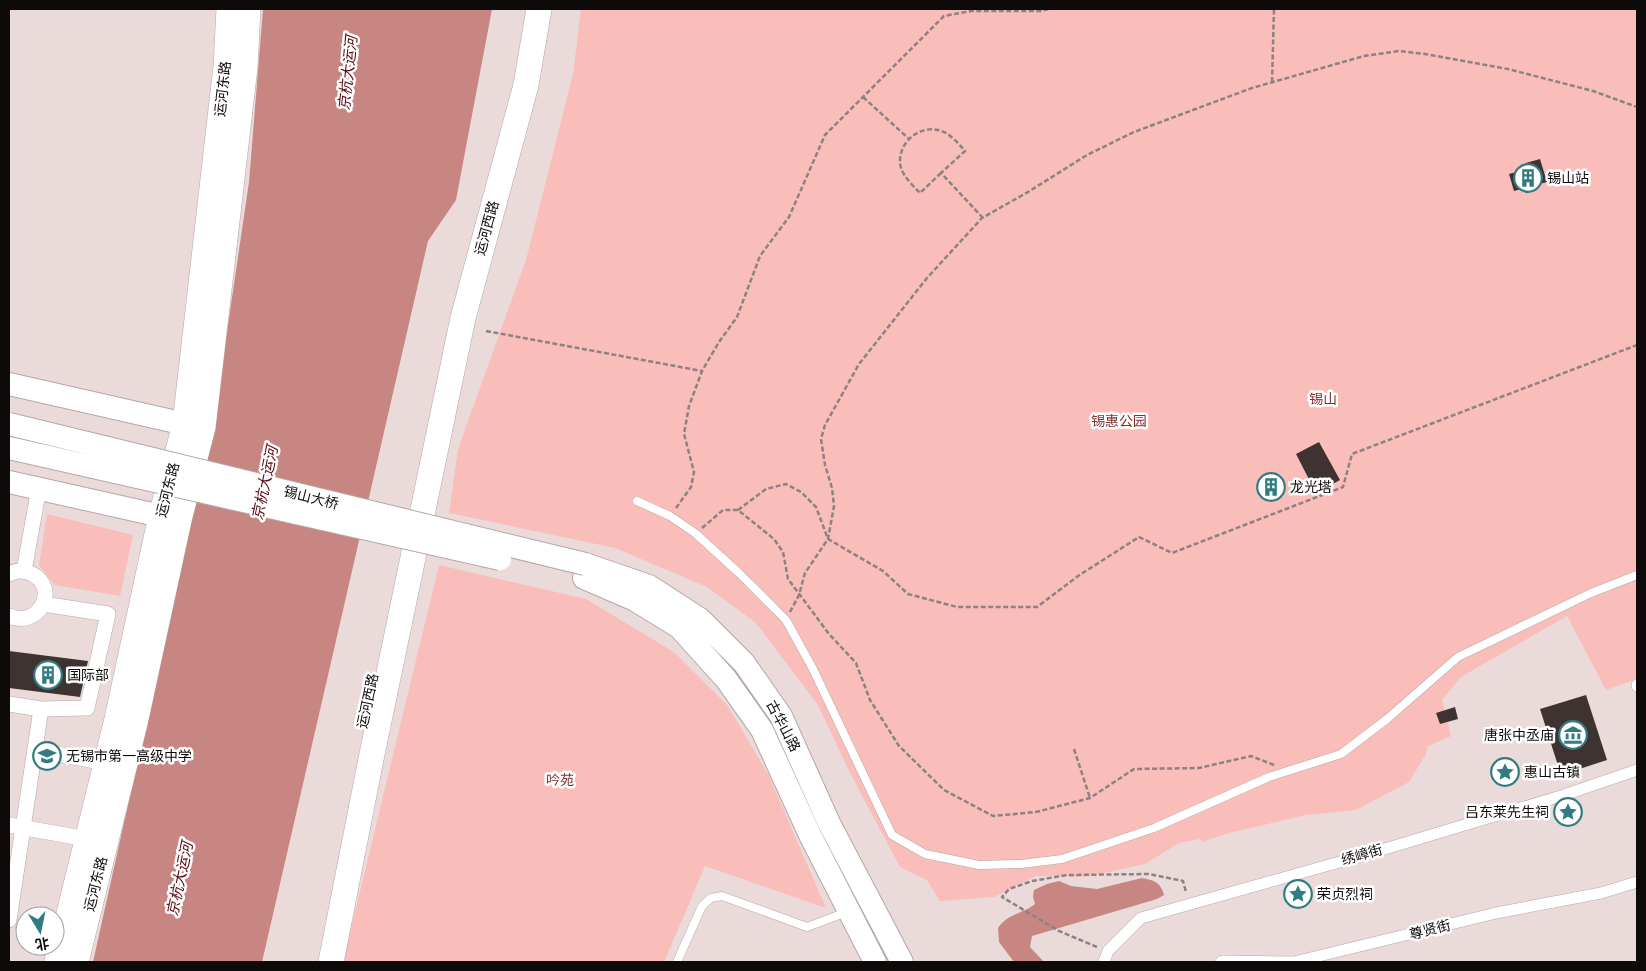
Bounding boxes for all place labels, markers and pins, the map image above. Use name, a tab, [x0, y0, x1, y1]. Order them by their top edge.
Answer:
building icon: 锡山站	[1513, 163, 1543, 193]
place label: 锡山站	[1547, 169, 1589, 188]
building icon: 龙光塔	[1256, 472, 1286, 502]
place label: 龙光塔	[1290, 478, 1332, 497]
building icon: 国际部	[33, 660, 63, 690]
place label: 国际部	[67, 666, 109, 685]
museum icon: 唐张中丞庙	[1558, 720, 1588, 750]
place label: 唐张中丞庙	[1484, 726, 1554, 745]
school or university icon: 无锡市第一高级中学	[32, 741, 62, 771]
place label: 无锡市第一高级中学	[66, 747, 192, 766]
place icon: 惠山古镇	[1490, 757, 1520, 787]
place label: 惠山古镇	[1524, 763, 1580, 782]
place icon: 吕东莱先生祠	[1553, 797, 1583, 827]
place label: 吕东莱先生祠	[1465, 803, 1549, 822]
place icon: 荣贞烈祠	[1283, 879, 1313, 909]
place label: 荣贞烈祠	[1317, 885, 1373, 904]

